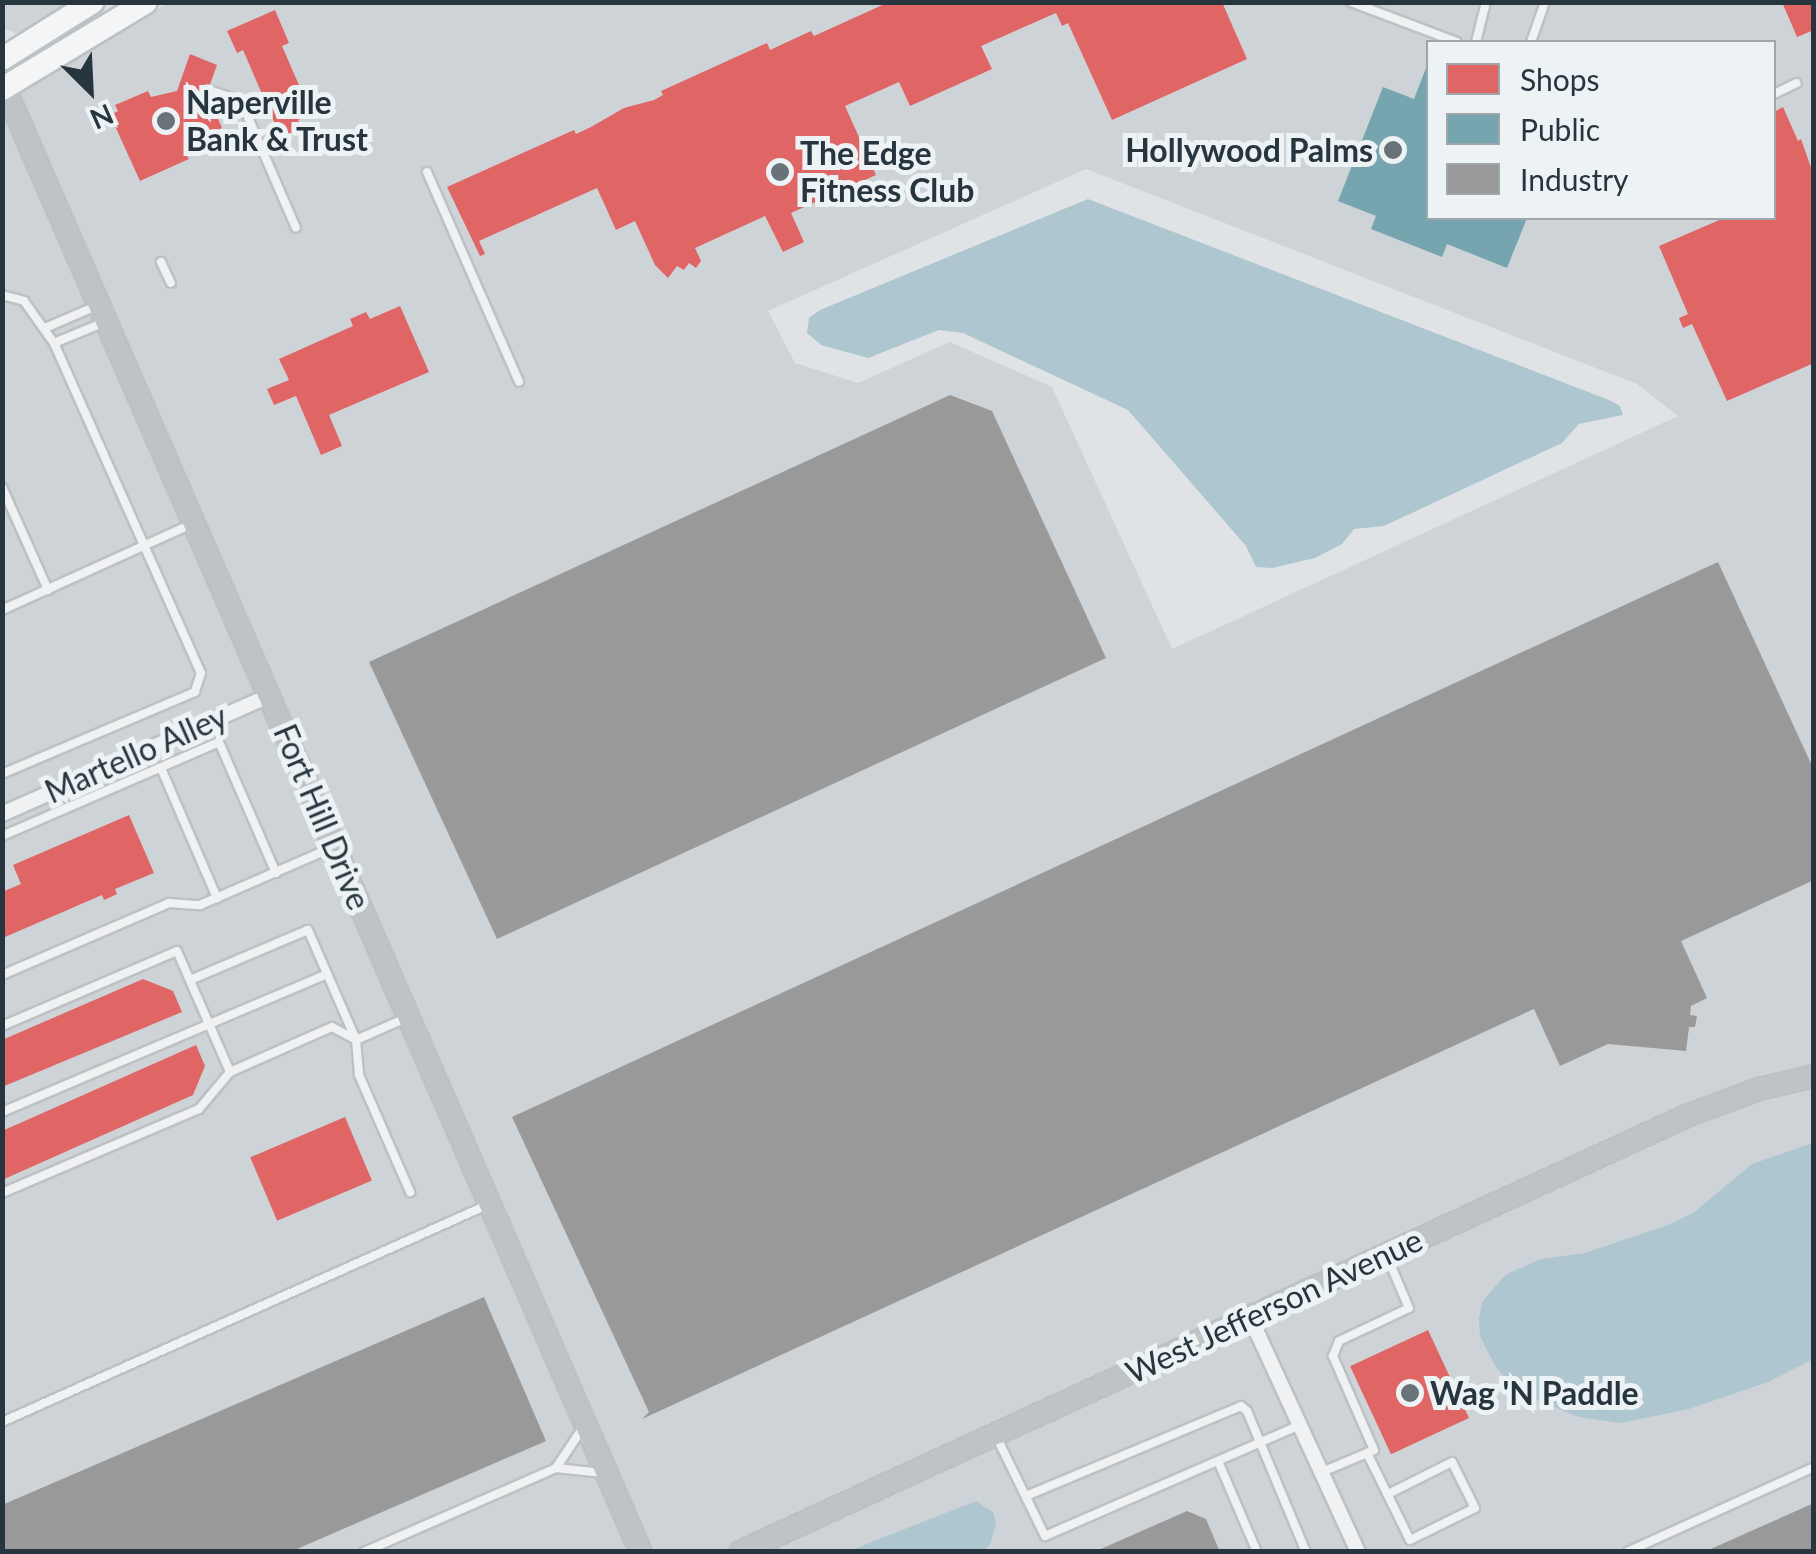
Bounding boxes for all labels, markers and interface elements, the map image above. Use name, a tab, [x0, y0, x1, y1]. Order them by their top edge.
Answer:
north arrow	[40, 40, 140, 140]
legend	[1426, 40, 1776, 220]
text: Shops	[1520, 61, 1600, 97]
place label: Naperville Bank & Trust	[186, 84, 369, 159]
text: N	[85, 97, 119, 137]
marker: Naperville Bank & Trust	[155, 110, 177, 132]
text: Public	[1520, 111, 1600, 147]
place label: Hollywood Palms	[1125, 131, 1373, 169]
place label: The Edge Fitness Club	[800, 135, 974, 210]
marker: Hollywood Palms	[1382, 139, 1404, 161]
marker: The Edge Fitness Club	[769, 161, 791, 183]
text: Industry	[1520, 161, 1629, 197]
street label: Martello Alley	[39, 697, 233, 811]
street label: Fort Hill Drive	[266, 719, 378, 915]
street label: West Jefferson Avenue	[1119, 1220, 1429, 1392]
place label: Wag 'N Paddle	[1430, 1374, 1639, 1412]
marker: Wag 'N Paddle	[1399, 1382, 1421, 1404]

